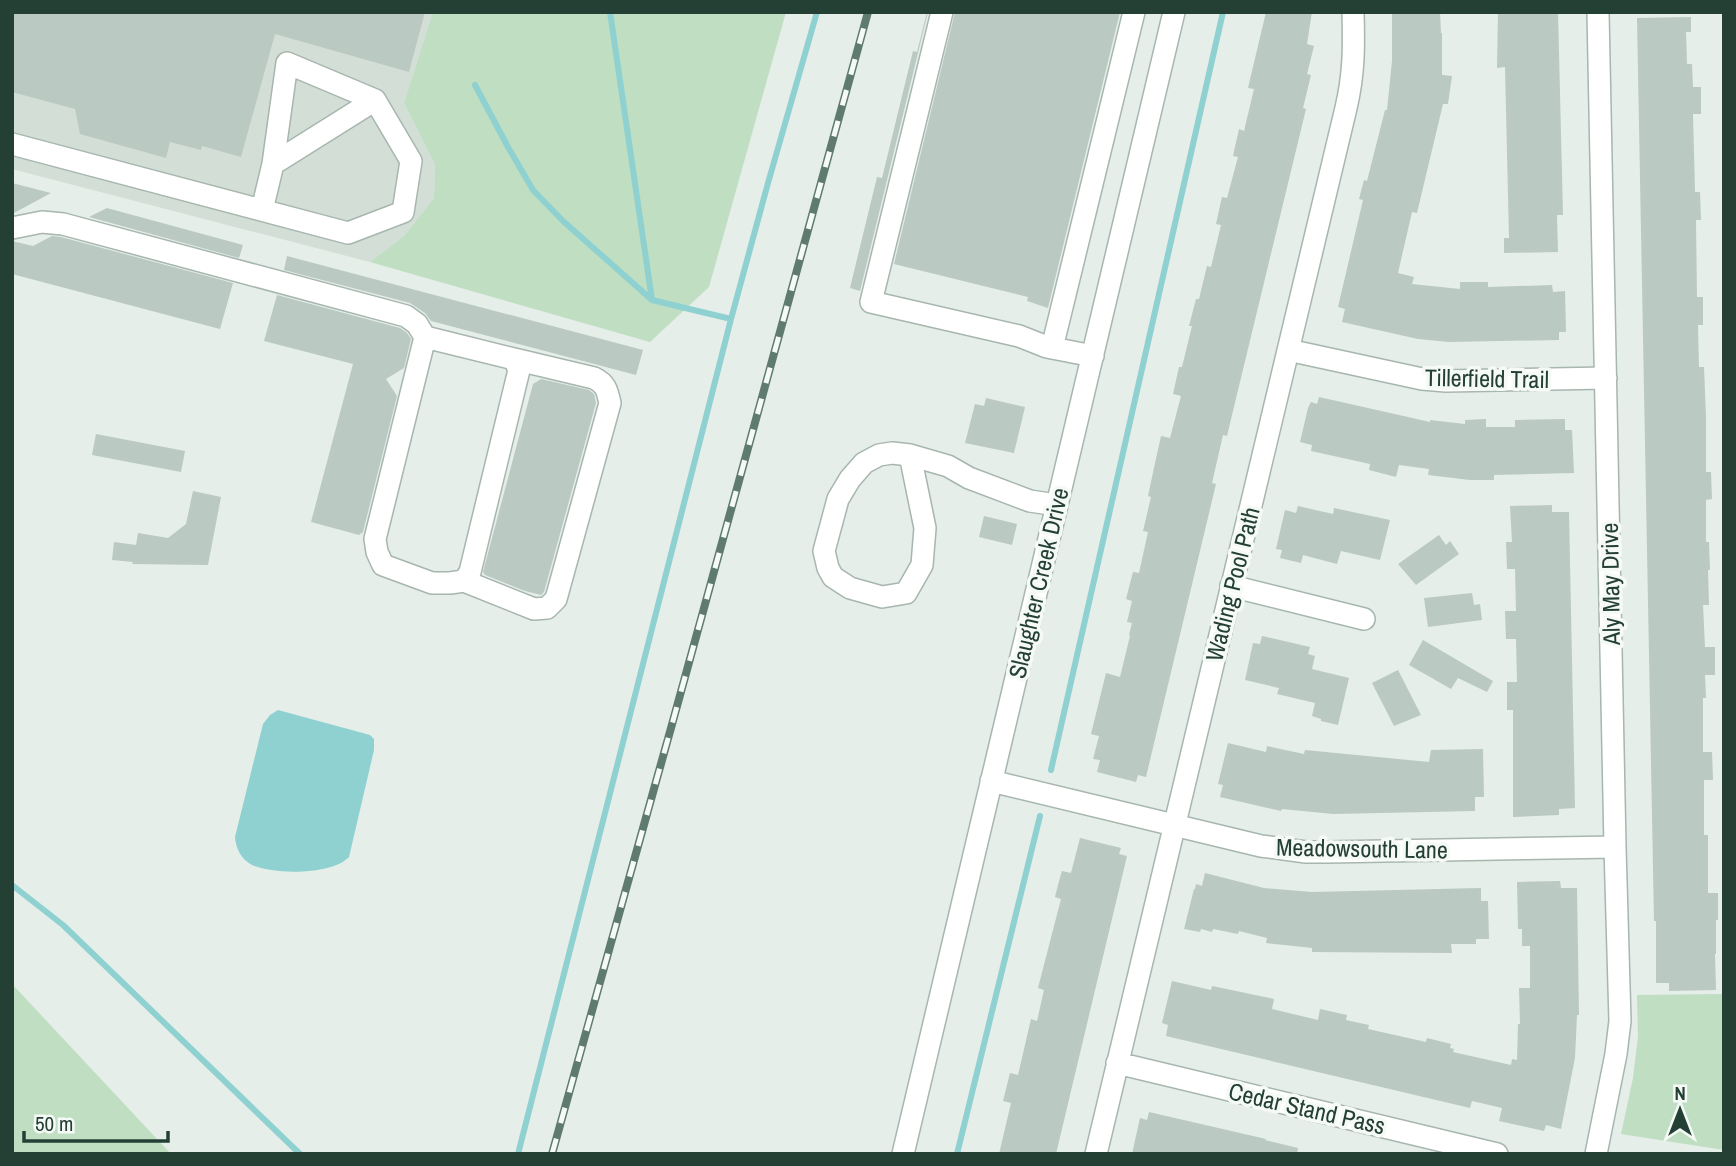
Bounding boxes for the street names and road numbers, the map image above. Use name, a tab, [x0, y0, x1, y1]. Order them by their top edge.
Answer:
street label: Tillerfield Trail	[1425, 361, 1549, 395]
street label: Slaughter Creek Drive	[1001, 485, 1075, 681]
street label: Wading Pool Path	[1197, 504, 1267, 664]
street label: Aly May Drive	[1593, 522, 1627, 647]
street label: Meadowsouth Lane	[1276, 831, 1448, 865]
street label: Cedar Stand Pass	[1226, 1074, 1388, 1142]

